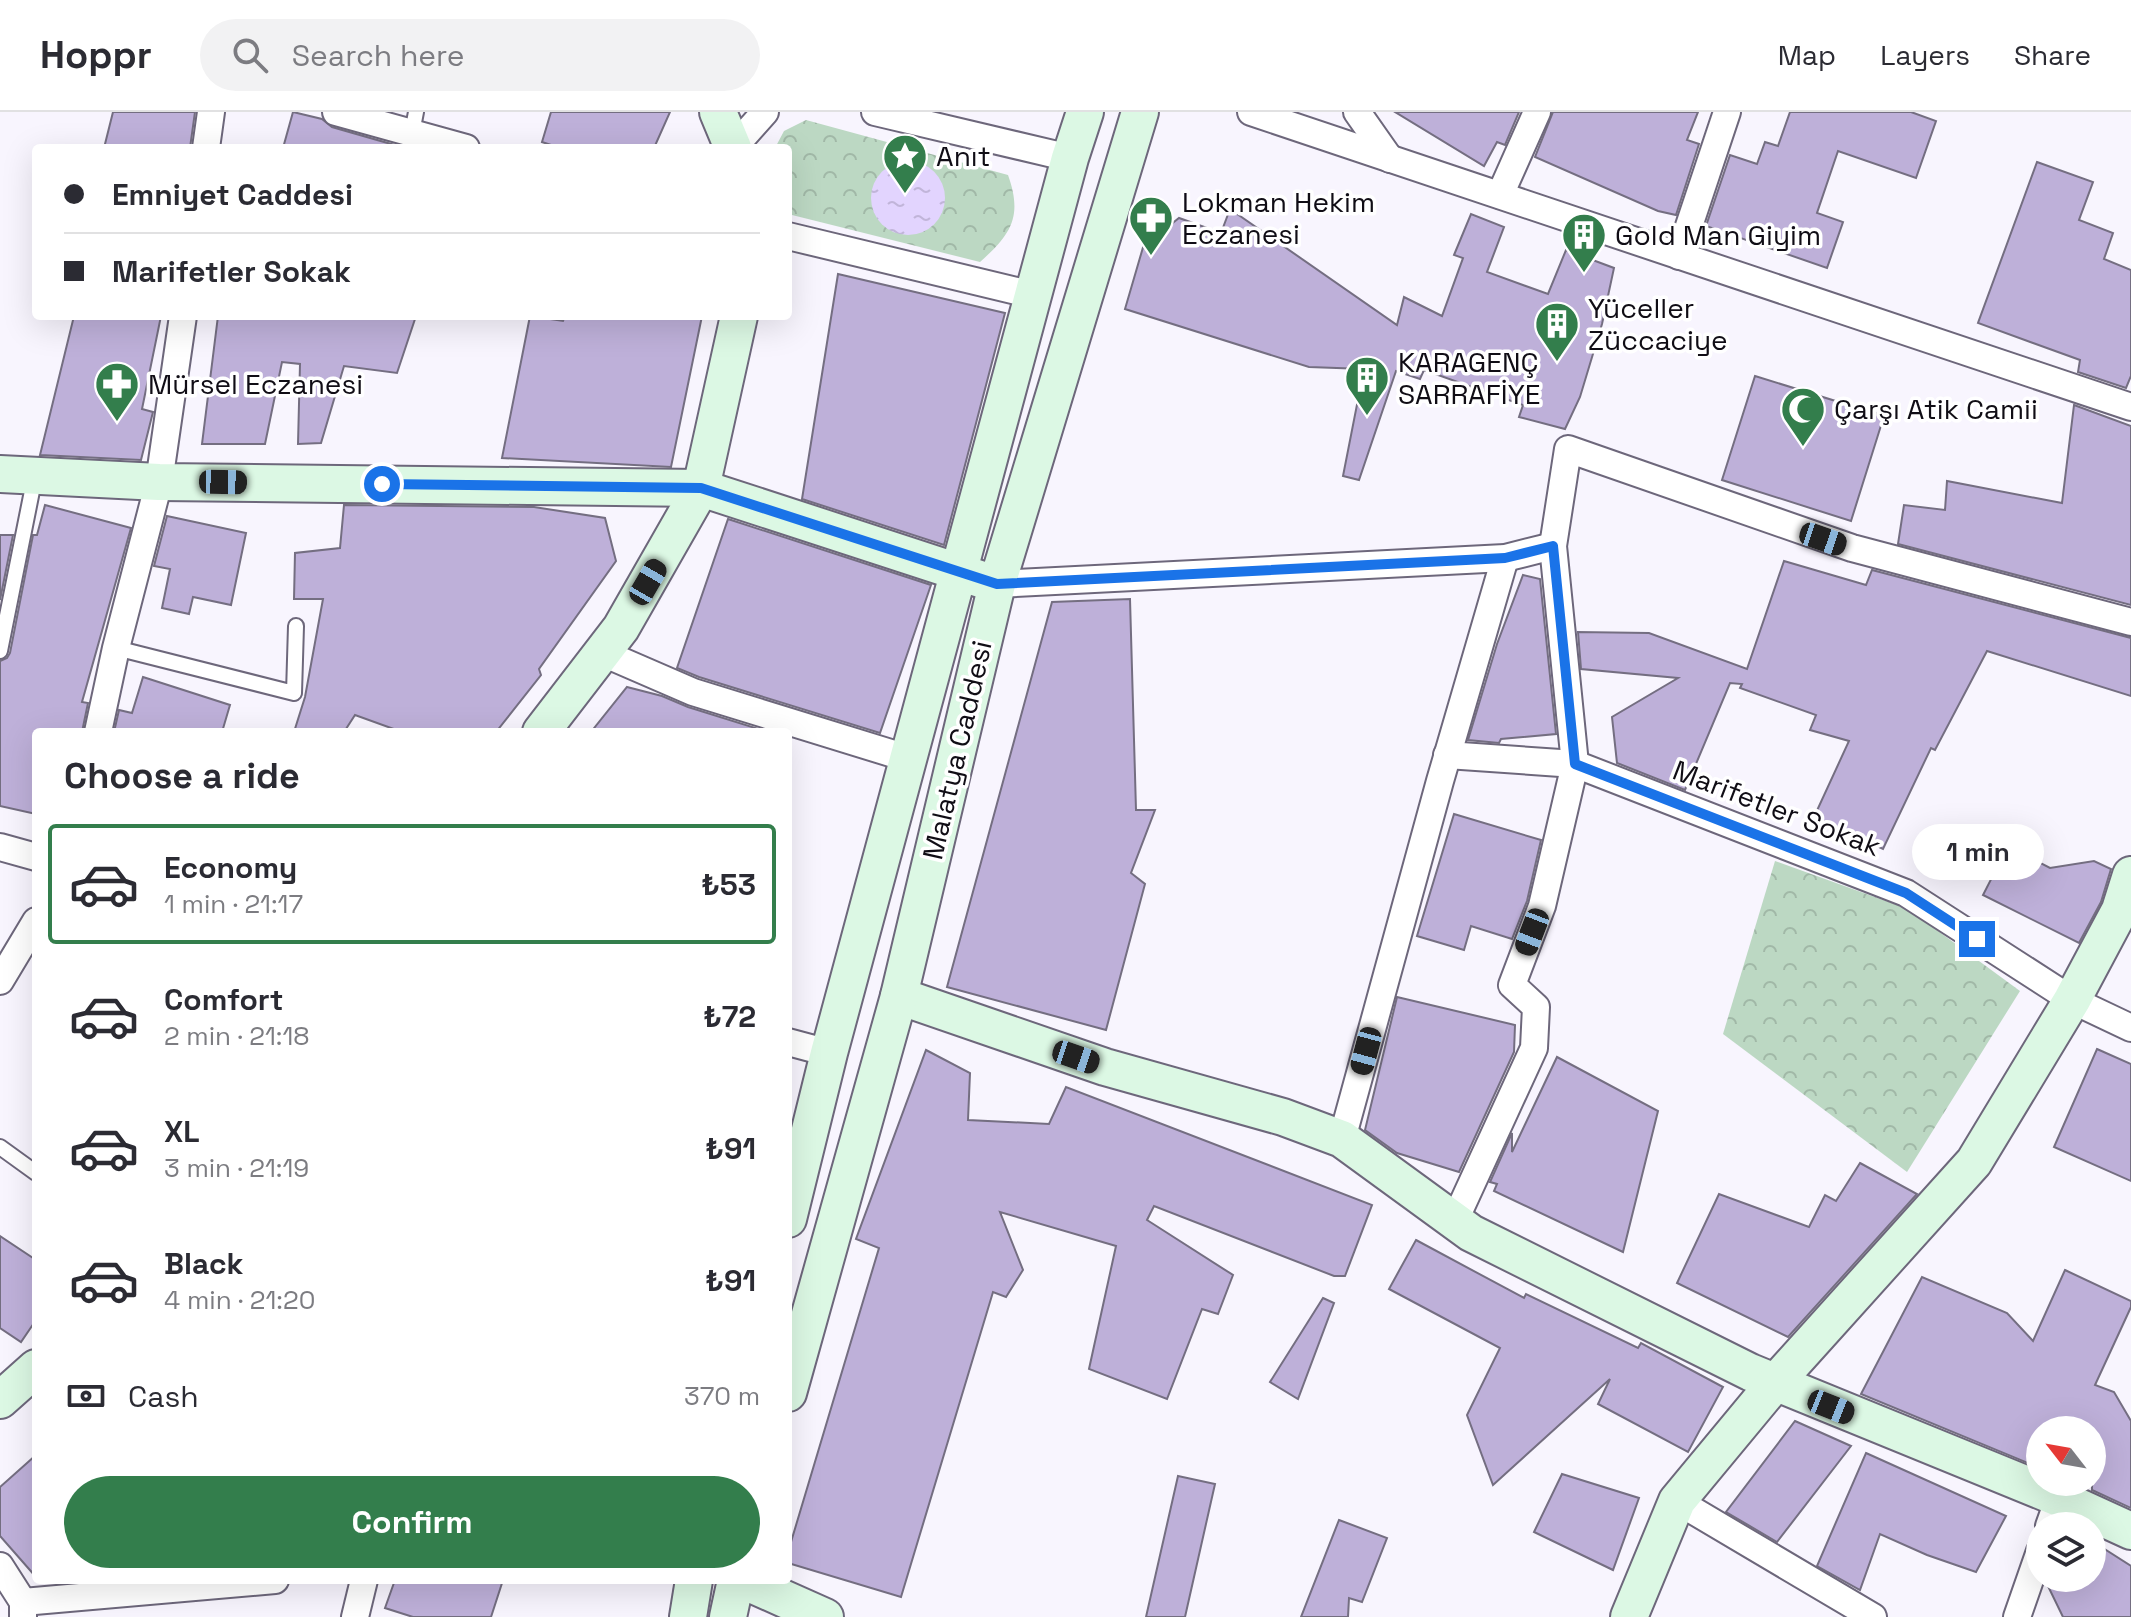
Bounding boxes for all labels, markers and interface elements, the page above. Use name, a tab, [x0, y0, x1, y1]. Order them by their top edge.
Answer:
search box	[200, 19, 760, 91]
text: Hoppr	[40, 31, 152, 79]
icon: search	[228, 33, 272, 77]
text: Search here	[292, 36, 465, 75]
text: Map	[1778, 37, 1836, 73]
text: Layers	[1880, 37, 1970, 73]
text: Share	[2014, 37, 2091, 73]
place icon: Anıt	[881, 132, 929, 195]
place label: Anıt	[936, 138, 991, 174]
text: Emniyet Caddesi	[112, 175, 353, 214]
place label: Lokman Hekim Eczanesi	[1182, 184, 1375, 252]
pharmacy icon: Lokman Hekim Eczanesi	[1127, 194, 1175, 257]
building icon: Gold Man Giyim	[1560, 211, 1608, 274]
place label: Gold Man Giyim	[1615, 217, 1821, 253]
text: Marifetler Sokak	[112, 252, 351, 291]
place label: Yüceller Züccaciye	[1588, 290, 1728, 358]
building icon: Yüceller Züccaciye	[1533, 300, 1581, 363]
place label: KARAGENÇ SARRAFİYE	[1398, 344, 1541, 412]
building icon: KARAGENÇ SARRAFİYE	[1343, 354, 1391, 417]
pharmacy icon: Mürsel Eczanesi	[93, 360, 141, 423]
place label: Mürsel Eczanesi	[148, 366, 363, 402]
mosque icon: Çarşı Atik Camii	[1779, 385, 1827, 448]
place label: Çarşı Atik Camii	[1834, 391, 2038, 427]
route start	[364, 466, 400, 502]
car	[199, 470, 247, 494]
car	[1796, 520, 1850, 558]
car	[626, 555, 670, 609]
street label: Malatya Caddesi	[914, 637, 1000, 863]
street label: Marifetler Sokak	[1668, 752, 1886, 864]
text: Choose a ride	[64, 753, 300, 799]
callout: 1 min	[1911, 823, 2043, 879]
text: 1 min	[1946, 835, 2010, 869]
icon: car	[68, 848, 140, 920]
text: Economy	[164, 848, 297, 887]
text: ₺53	[701, 865, 756, 904]
text: 1 min · 21:17	[164, 887, 303, 921]
car	[1512, 905, 1552, 959]
route end	[1959, 921, 1995, 957]
icon: car	[68, 980, 140, 1052]
text: Comfort	[164, 980, 283, 1019]
text: ₺72	[703, 997, 756, 1036]
text: 2 min · 21:18	[164, 1019, 309, 1053]
car	[1348, 1025, 1384, 1077]
car	[1049, 1038, 1103, 1076]
icon: car	[68, 1112, 140, 1184]
text: XL	[164, 1112, 200, 1151]
text: ₺91	[705, 1129, 756, 1168]
text: 3 min · 21:19	[164, 1151, 309, 1185]
icon: car	[68, 1244, 140, 1316]
text: Black	[164, 1244, 243, 1283]
text: ₺91	[705, 1261, 756, 1300]
text: 4 min · 21:20	[164, 1283, 315, 1317]
icon: cash	[64, 1374, 108, 1418]
text: Cash	[128, 1377, 199, 1416]
text: 370 m	[684, 1379, 760, 1413]
car	[1804, 1387, 1858, 1427]
north arrow	[2026, 1416, 2106, 1496]
map controls	[2026, 1416, 2106, 1592]
button: Confirm	[64, 1476, 760, 1568]
button: layers	[2026, 1512, 2106, 1592]

